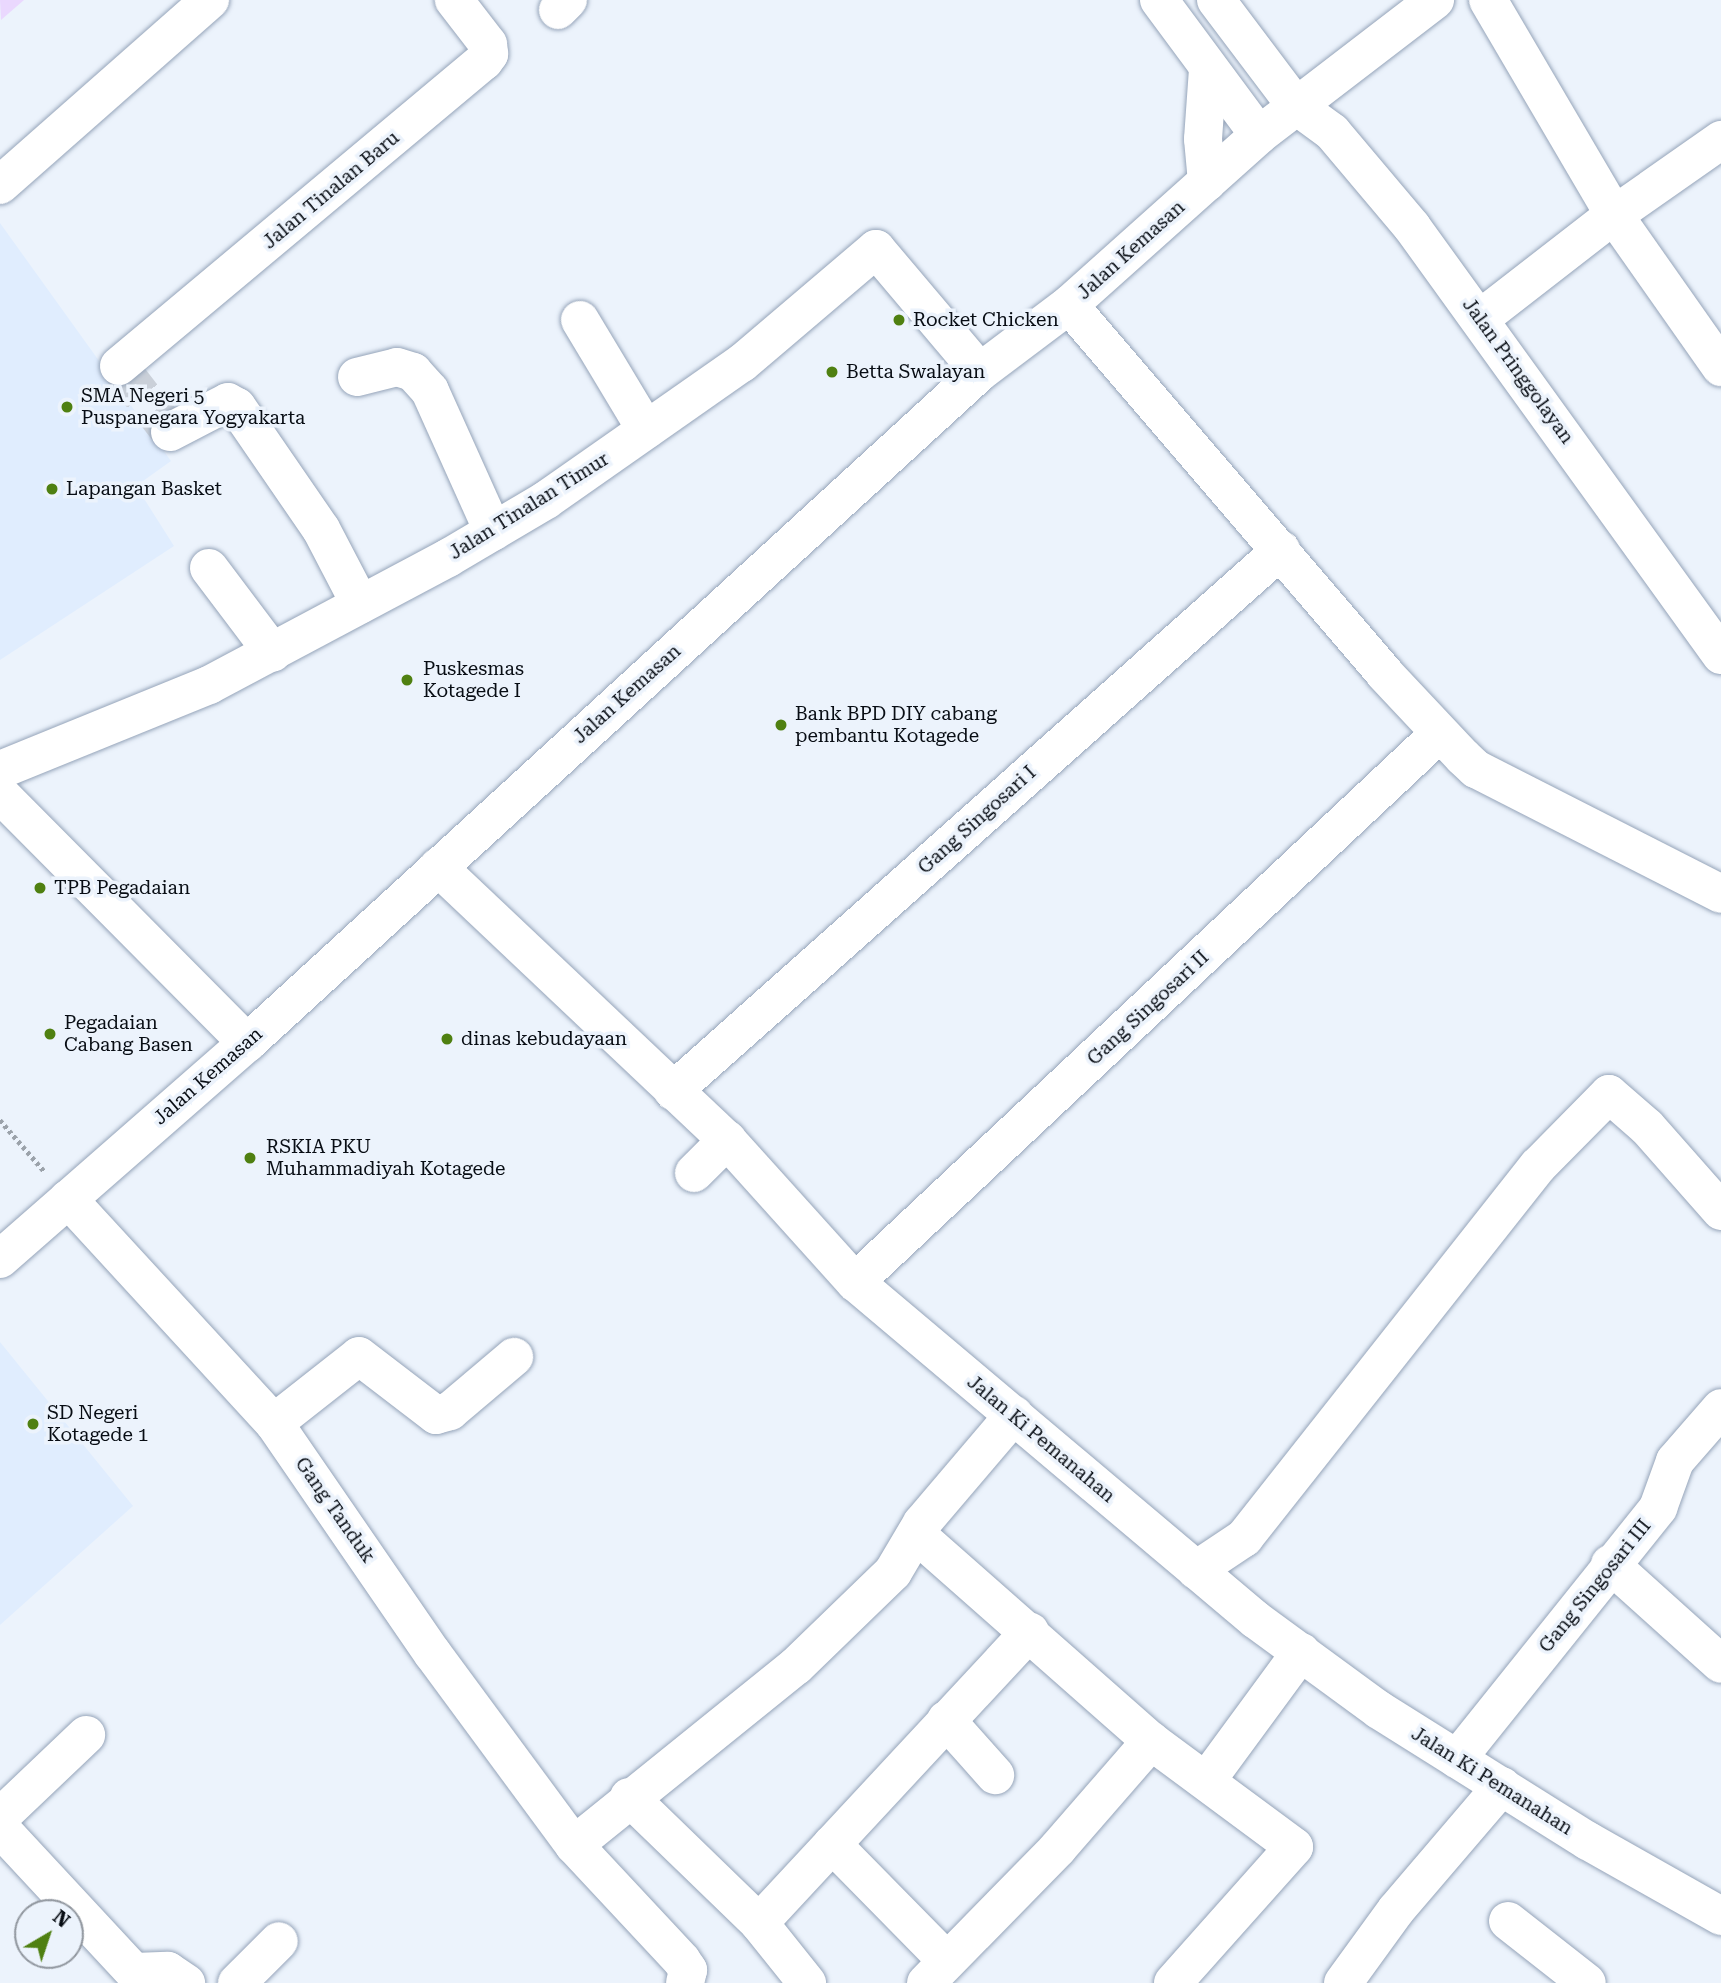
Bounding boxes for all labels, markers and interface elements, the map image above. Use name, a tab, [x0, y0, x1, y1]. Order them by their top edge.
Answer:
street label: Jalan Tinalan Baru	[258, 126, 404, 254]
street label: Jalan Kemasan	[1073, 196, 1189, 304]
street label: Jalan Pringgolayan	[1458, 294, 1578, 448]
place label: Rocket Chicken	[913, 309, 1059, 331]
marker: Rocket Chicken	[891, 312, 907, 328]
place label: Betta Swalayan	[846, 361, 985, 383]
marker: Betta Swalayan	[824, 364, 840, 380]
place label: SMA Negeri 5 Puspanegara Yogyakarta	[81, 385, 305, 429]
marker: SMA Negeri 5 Puspanegara Yogyakarta	[59, 399, 75, 415]
street label: Jalan Tinalan Timur	[445, 448, 613, 564]
place label: Lapangan Basket	[66, 478, 222, 500]
marker: Lapangan Basket	[44, 481, 60, 497]
street label: Jalan Kemasan	[569, 640, 685, 748]
place label: Puskesmas Kotagede I	[423, 658, 524, 702]
marker: Puskesmas Kotagede I	[397, 670, 417, 690]
place label: Bank BPD DIY cabang pembantu Kotagede	[795, 703, 997, 747]
marker: Bank BPD DIY cabang pembantu Kotagede	[773, 717, 789, 733]
street label: Gang Singosari I	[913, 761, 1041, 879]
place label: TPB Pegadaian	[54, 877, 190, 899]
marker: TPB Pegadaian	[32, 880, 48, 896]
street label: Gang Singosari II	[1083, 946, 1213, 1070]
place label: Pegadaian Cabang Basen	[64, 1012, 193, 1056]
street label: Jalan Kemasan	[149, 1023, 267, 1129]
marker: Pegadaian Cabang Basen	[42, 1026, 58, 1042]
place label: dinas kebudayaan	[461, 1028, 627, 1050]
marker: dinas kebudayaan	[439, 1031, 455, 1047]
place label: RSKIA PKU Muhammadiyah Kotagede	[266, 1136, 506, 1180]
marker: RSKIA PKU Muhammadiyah Kotagede	[240, 1148, 260, 1168]
street label: Jalan Ki Pemanahan	[963, 1371, 1119, 1507]
place label: SD Negeri Kotagede 1	[47, 1402, 148, 1446]
marker: SD Negeri Kotagede 1	[25, 1416, 41, 1432]
street label: Gang Tanduk	[290, 1453, 380, 1567]
street label: Gang Singosari III	[1534, 1515, 1656, 1657]
street label: Jalan Ki Pemanahan	[1407, 1722, 1577, 1840]
north arrow	[14, 1899, 84, 1969]
text: N	[48, 1905, 74, 1932]

